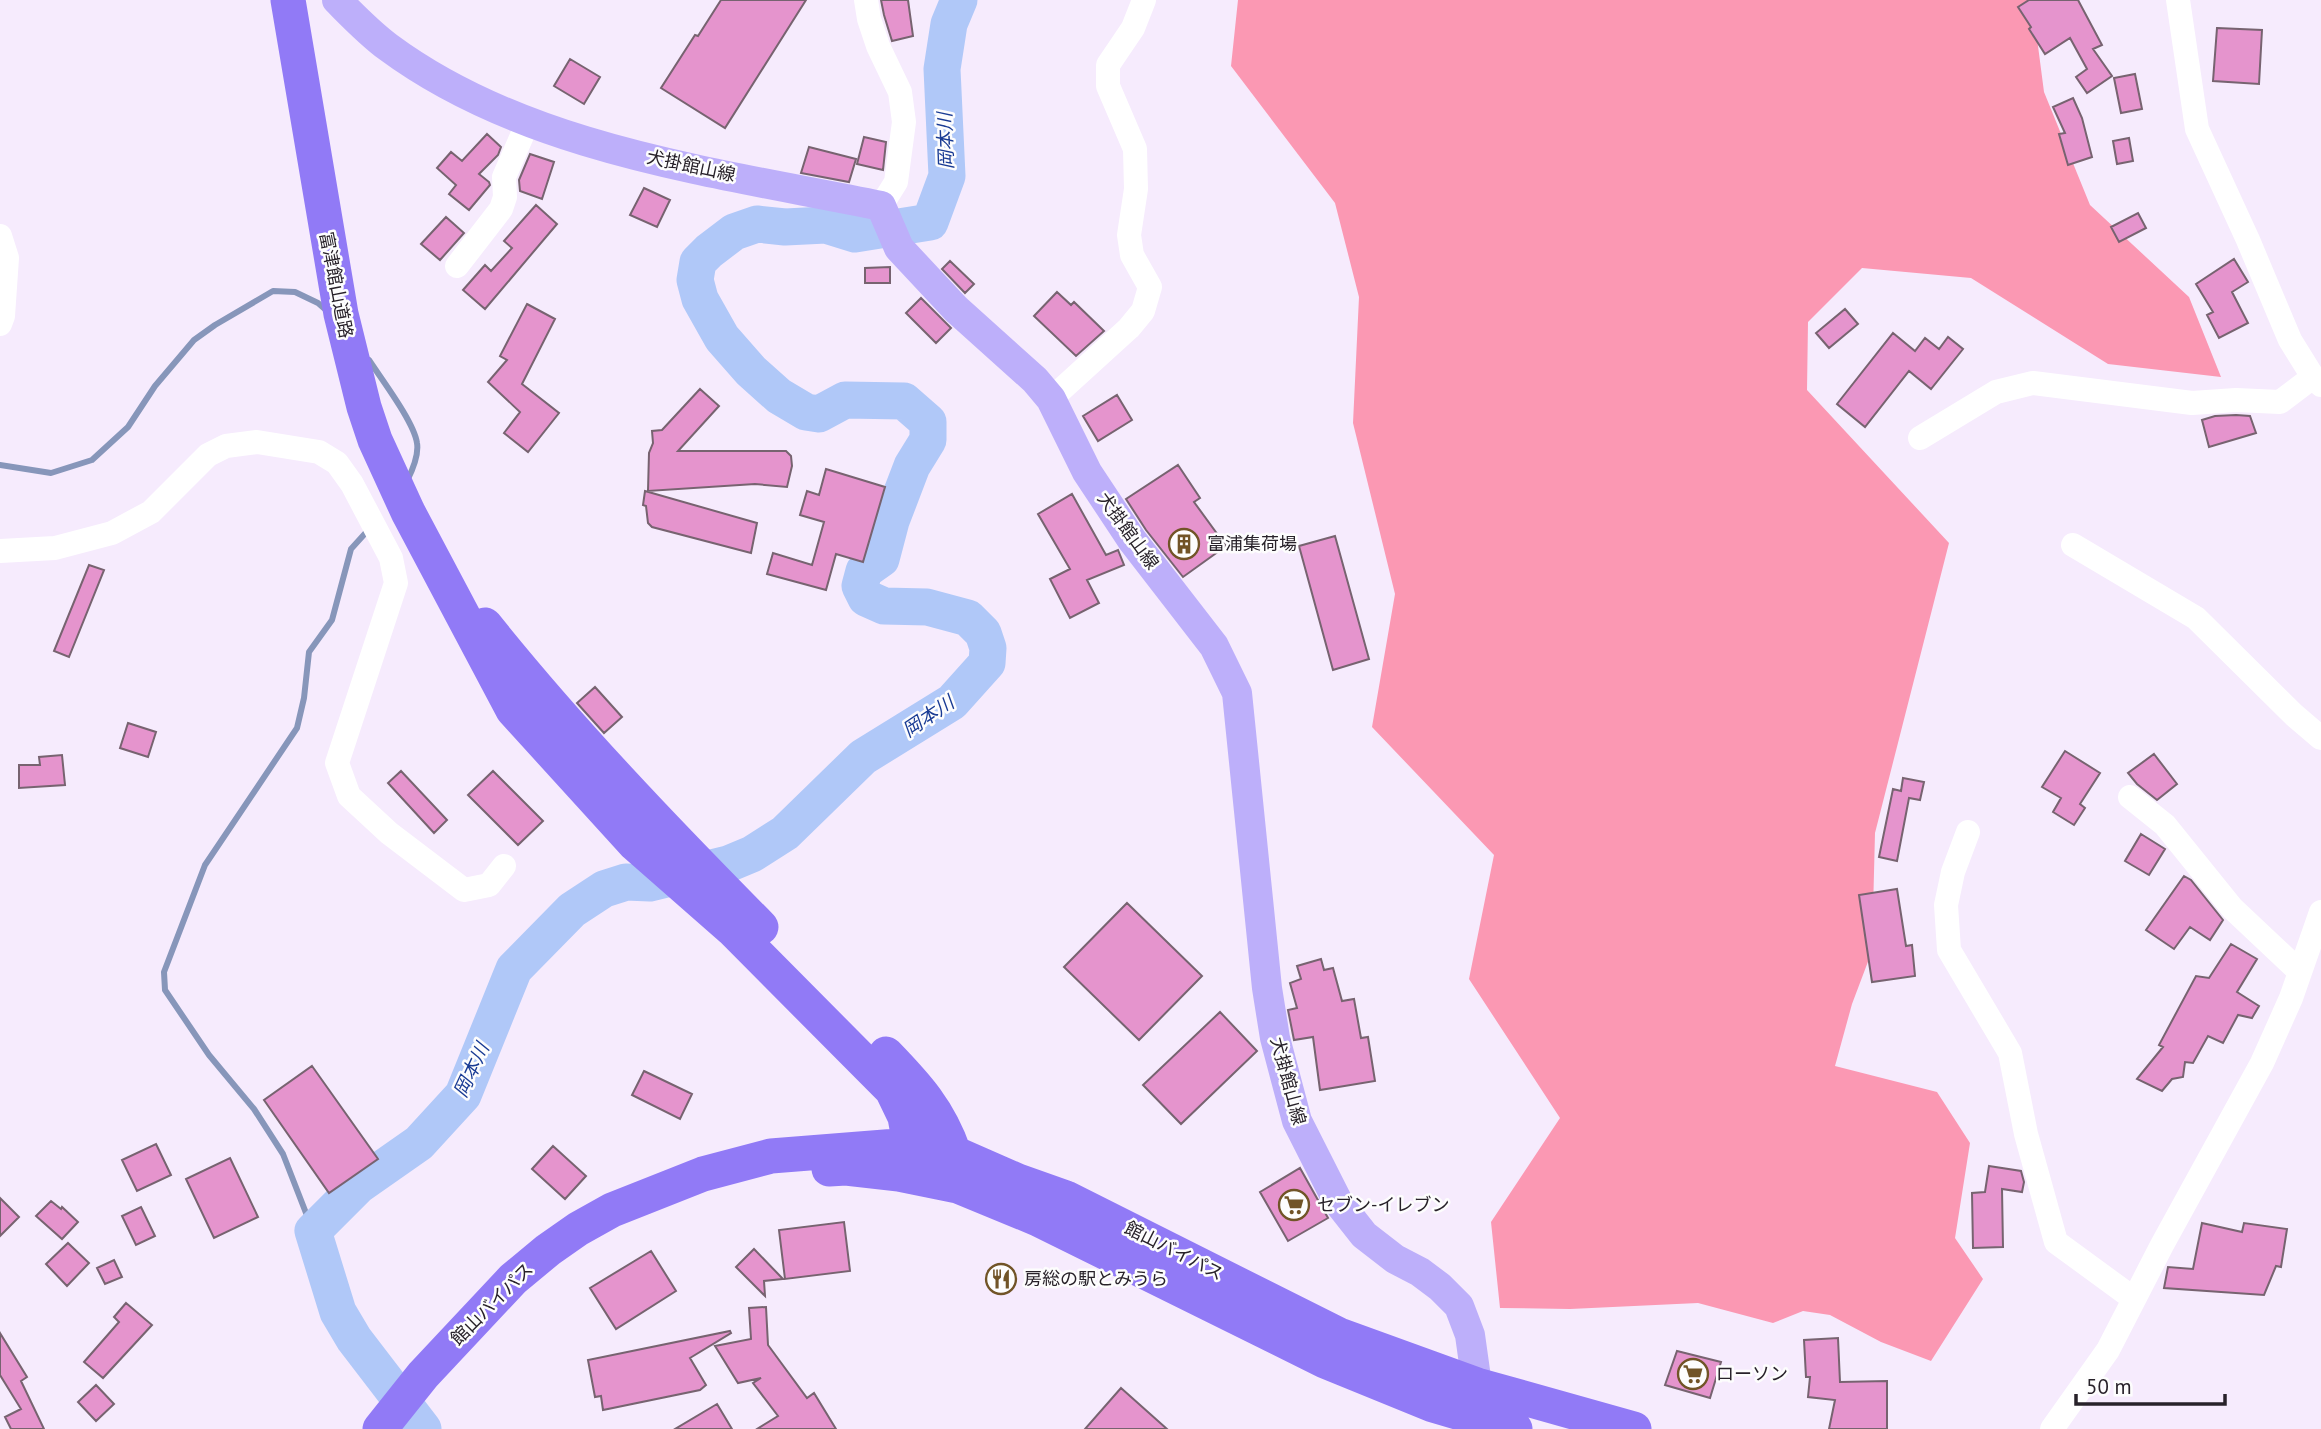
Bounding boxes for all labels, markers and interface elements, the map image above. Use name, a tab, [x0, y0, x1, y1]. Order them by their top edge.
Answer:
water label: 岡本川	[932, 110, 958, 170]
street label: 犬掛館山線	[645, 145, 738, 186]
street label: 富津館山道路	[315, 230, 358, 340]
street label: 犬掛館山線	[1093, 488, 1164, 574]
building icon: 富浦集荷場	[1167, 527, 1201, 561]
place label: 富浦集荷場	[1207, 532, 1297, 555]
water label: 岡本川	[898, 689, 960, 742]
street label: 犬掛館山線	[1266, 1034, 1311, 1127]
water label: 岡本川	[448, 1037, 495, 1101]
supermarket icon: セブン-イレブン	[1277, 1188, 1311, 1222]
place label: セブン-イレブン	[1317, 1193, 1449, 1216]
street label: 館山バイパス	[1121, 1216, 1227, 1285]
street label: 館山バイパス	[445, 1257, 538, 1350]
restaurant icon: 房総の駅とみうら	[984, 1262, 1018, 1296]
place label: 房総の駅とみうら	[1024, 1267, 1168, 1290]
supermarket icon: ローソン	[1676, 1357, 1710, 1391]
place label: ローソン	[1716, 1362, 1788, 1385]
scale bar	[2076, 1362, 2225, 1406]
text: 50 m	[2086, 1373, 2132, 1400]

